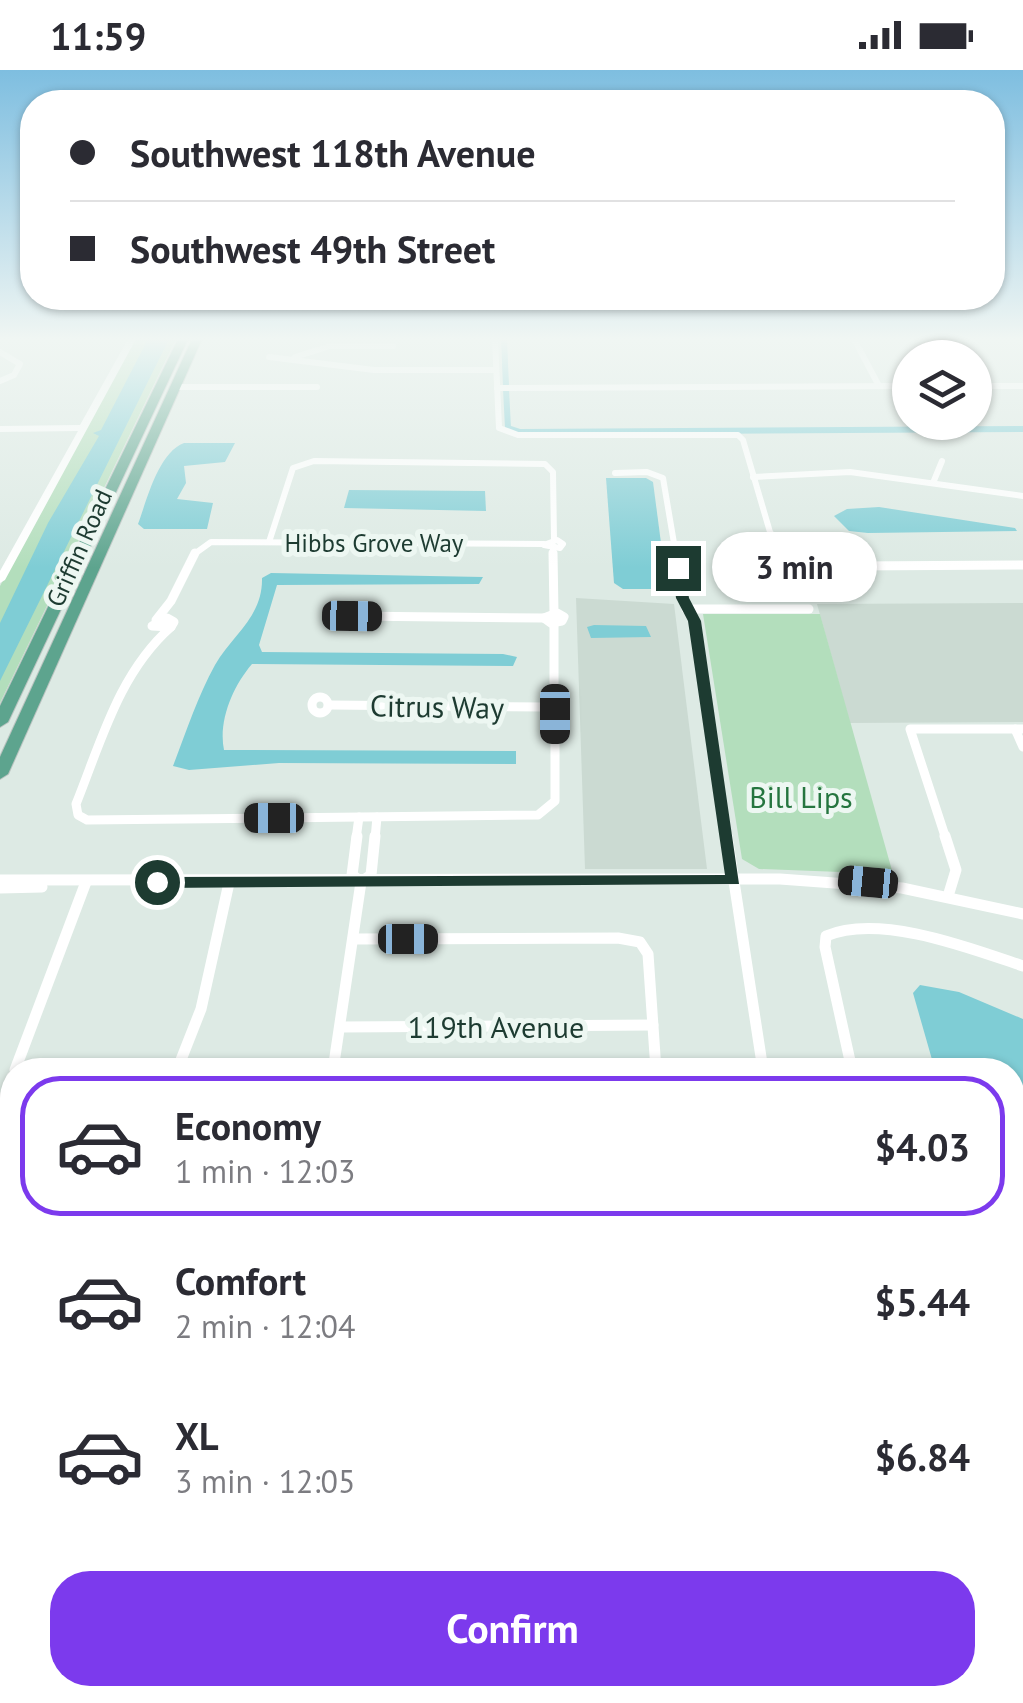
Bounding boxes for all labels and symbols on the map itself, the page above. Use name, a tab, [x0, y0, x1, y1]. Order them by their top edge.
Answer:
street label: Griffin Road	[39, 484, 119, 612]
street label: Hibbs Grove Way	[284, 527, 464, 559]
callout: 3 min	[713, 533, 878, 603]
route end	[656, 546, 701, 591]
car	[322, 600, 382, 632]
car	[540, 684, 570, 744]
street label: Citrus Way	[370, 685, 504, 727]
park label: Bill Lips	[749, 777, 853, 816]
car	[244, 803, 304, 833]
route start	[135, 860, 180, 905]
car	[837, 864, 899, 900]
car	[378, 924, 438, 954]
street label: 119th Avenue	[408, 1007, 584, 1046]

